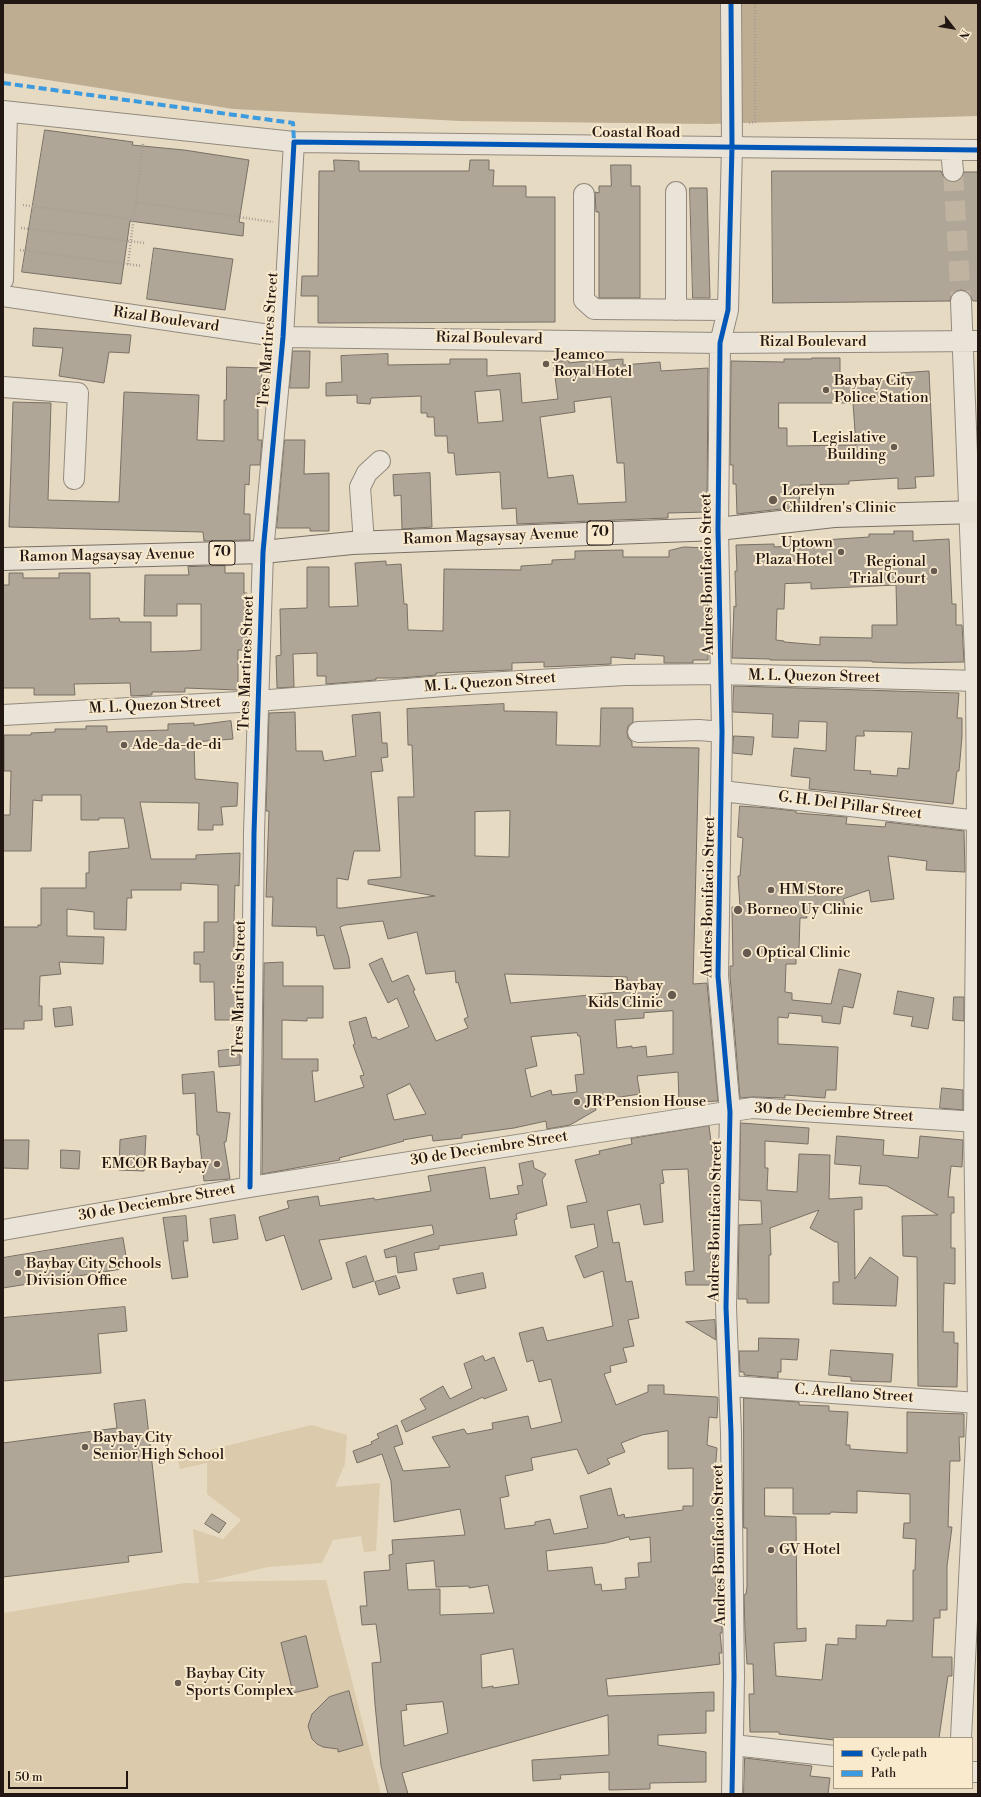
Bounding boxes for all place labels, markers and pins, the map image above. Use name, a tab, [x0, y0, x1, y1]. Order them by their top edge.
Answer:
place label: Jeamco Royal Hotel	[554, 346, 632, 381]
marker: Jeamco Royal Hotel	[541, 359, 551, 369]
place label: Baybay City Police Station	[834, 372, 929, 407]
marker: Baybay City Police Station	[821, 385, 831, 395]
place label: Legislative Building	[812, 429, 886, 464]
marker: Legislative Building	[889, 442, 899, 452]
place label: Lorelyn Children's Clinic	[782, 482, 896, 517]
marker: Lorelyn Children's Clinic	[767, 494, 779, 506]
place label: Uptown Plaza Hotel	[755, 534, 833, 569]
marker: Uptown Plaza Hotel	[836, 547, 846, 557]
place label: Regional Trial Court	[850, 553, 926, 588]
marker: Regional Trial Court	[929, 566, 939, 576]
place label: Ade-da-de-di	[132, 736, 222, 754]
marker: Ade-da-de-di	[119, 740, 129, 750]
place label: HM Store	[779, 881, 843, 899]
marker: HM Store	[766, 885, 776, 895]
place label: Borneo Uy Clinic	[747, 901, 863, 919]
marker: Borneo Uy Clinic	[732, 904, 744, 916]
place label: Optical Clinic	[756, 944, 851, 962]
marker: Optical Clinic	[741, 947, 753, 959]
place label: Baybay Kids Clinic	[588, 977, 663, 1012]
marker: Baybay Kids Clinic	[666, 989, 678, 1001]
place label: JR Pension House	[585, 1093, 706, 1111]
marker: JR Pension House	[572, 1097, 582, 1107]
place label: EMCOR Baybay	[101, 1155, 209, 1173]
marker: EMCOR Baybay	[212, 1159, 222, 1169]
place label: Baybay City Schools Division Office	[26, 1255, 161, 1290]
marker: Baybay City Schools Division Office	[13, 1268, 23, 1278]
place label: Baybay City Senior High School	[93, 1429, 224, 1464]
marker: Baybay City Senior High School	[80, 1442, 90, 1452]
place label: GV Hotel	[779, 1541, 840, 1559]
marker: GV Hotel	[766, 1545, 776, 1555]
place label: Baybay City Sports Complex	[186, 1665, 294, 1700]
marker: Baybay City Sports Complex	[173, 1678, 183, 1688]

